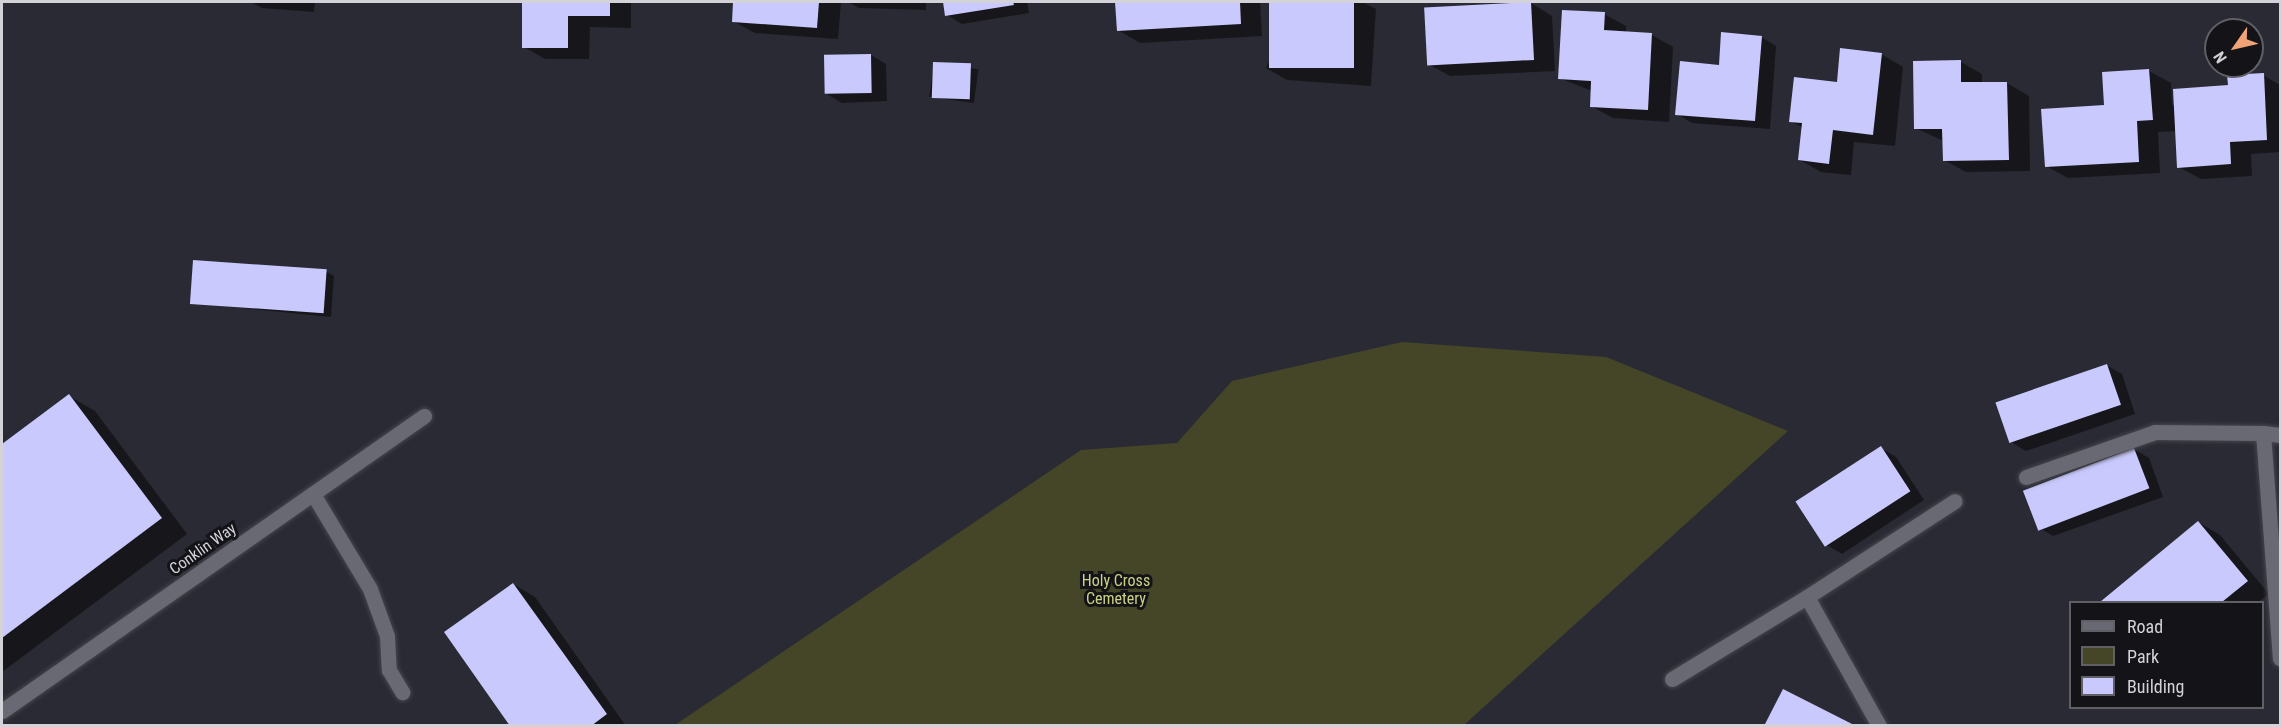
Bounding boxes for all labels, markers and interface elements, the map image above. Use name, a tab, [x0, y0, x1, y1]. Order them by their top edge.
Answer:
north arrow	[2204, 18, 2264, 78]
text: N	[2210, 48, 2231, 67]
street label: Conklin Way	[166, 519, 240, 579]
park label: Holy Cross Cemetery	[1082, 571, 1150, 609]
legend	[2069, 601, 2264, 709]
text: Road	[2127, 616, 2163, 637]
text: Park	[2127, 646, 2159, 667]
text: Building	[2127, 676, 2184, 697]

